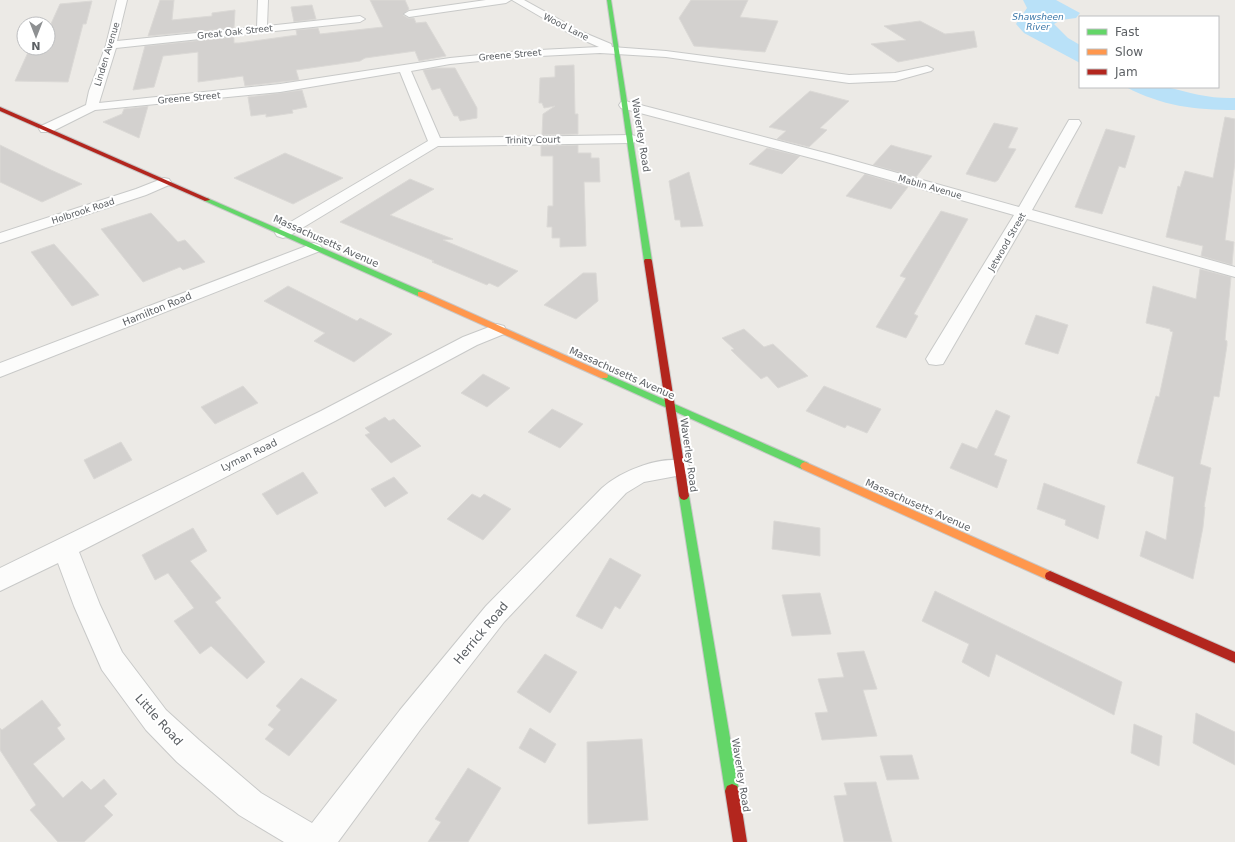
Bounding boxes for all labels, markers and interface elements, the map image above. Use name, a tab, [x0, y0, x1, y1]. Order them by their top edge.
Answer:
street label: Wood Lane	[542, 11, 591, 43]
water label: Shawsheen River	[1012, 12, 1064, 32]
north arrow	[16, 16, 56, 56]
legend	[1079, 16, 1219, 88]
street label: Linden Avenue	[92, 20, 122, 87]
street label: Great Oak Street	[197, 23, 274, 41]
text: Fast	[1115, 25, 1139, 39]
text: N	[31, 39, 41, 52]
text: Slow	[1115, 45, 1143, 59]
street label: Greene Street	[478, 47, 542, 63]
text: Jam	[1114, 65, 1138, 79]
street label: Greene Street	[157, 90, 221, 106]
street label: Waverley Road	[630, 97, 652, 173]
street label: Trinity Court	[504, 135, 561, 145]
street label: Mablin Avenue	[897, 173, 964, 201]
street label: Holbrook Road	[50, 196, 116, 226]
street label: Jetwood Street	[986, 211, 1028, 274]
street label: Massachusetts Avenue	[272, 213, 380, 269]
street label: Hamilton Road	[121, 290, 193, 328]
street label: Massachusetts Avenue	[568, 345, 676, 401]
street label: Waverley Road	[678, 417, 700, 493]
street label: Lyman Road	[219, 437, 279, 473]
street label: Massachusetts Avenue	[864, 477, 972, 533]
street label: Herrick Road	[451, 599, 511, 667]
street label: Little Road	[132, 692, 186, 748]
street label: Waverley Road	[730, 737, 752, 813]

